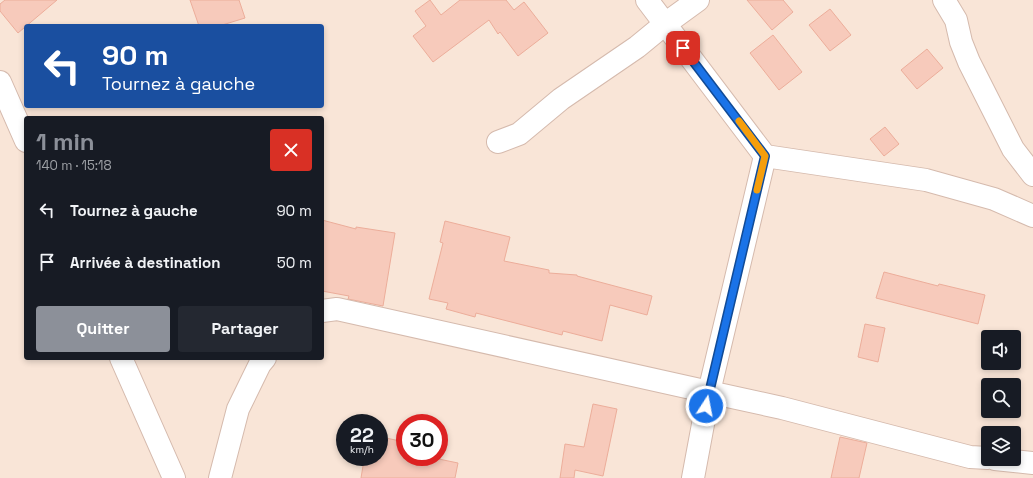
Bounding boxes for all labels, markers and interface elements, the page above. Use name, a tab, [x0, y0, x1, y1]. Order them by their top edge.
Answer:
pin	[666, 31, 700, 65]
text: 90 m	[102, 37, 168, 73]
icon: arrive	[672, 37, 694, 59]
icon: left	[36, 40, 88, 92]
text: Tournez à gauche	[102, 72, 255, 95]
text: 1 min	[36, 126, 95, 157]
button: close	[270, 129, 312, 171]
text: 140 m · 15:18	[36, 157, 112, 174]
icon: left	[36, 199, 58, 221]
text: Tournez à gauche	[70, 201, 198, 220]
text: 90 m	[276, 201, 312, 220]
icon: arrive	[36, 251, 58, 273]
text: Arrivée à destination	[70, 253, 220, 272]
text: 50 m	[277, 253, 312, 272]
button: Quitter	[36, 306, 170, 352]
button: Partager	[178, 306, 312, 352]
map controls	[981, 330, 1021, 466]
button: sound	[981, 330, 1021, 370]
button: search	[981, 378, 1021, 418]
position arrow	[685, 385, 727, 427]
speed limit sign: 30	[396, 414, 448, 466]
text: 22	[350, 422, 374, 448]
button: layers	[981, 426, 1021, 466]
text: km/h	[350, 443, 374, 456]

